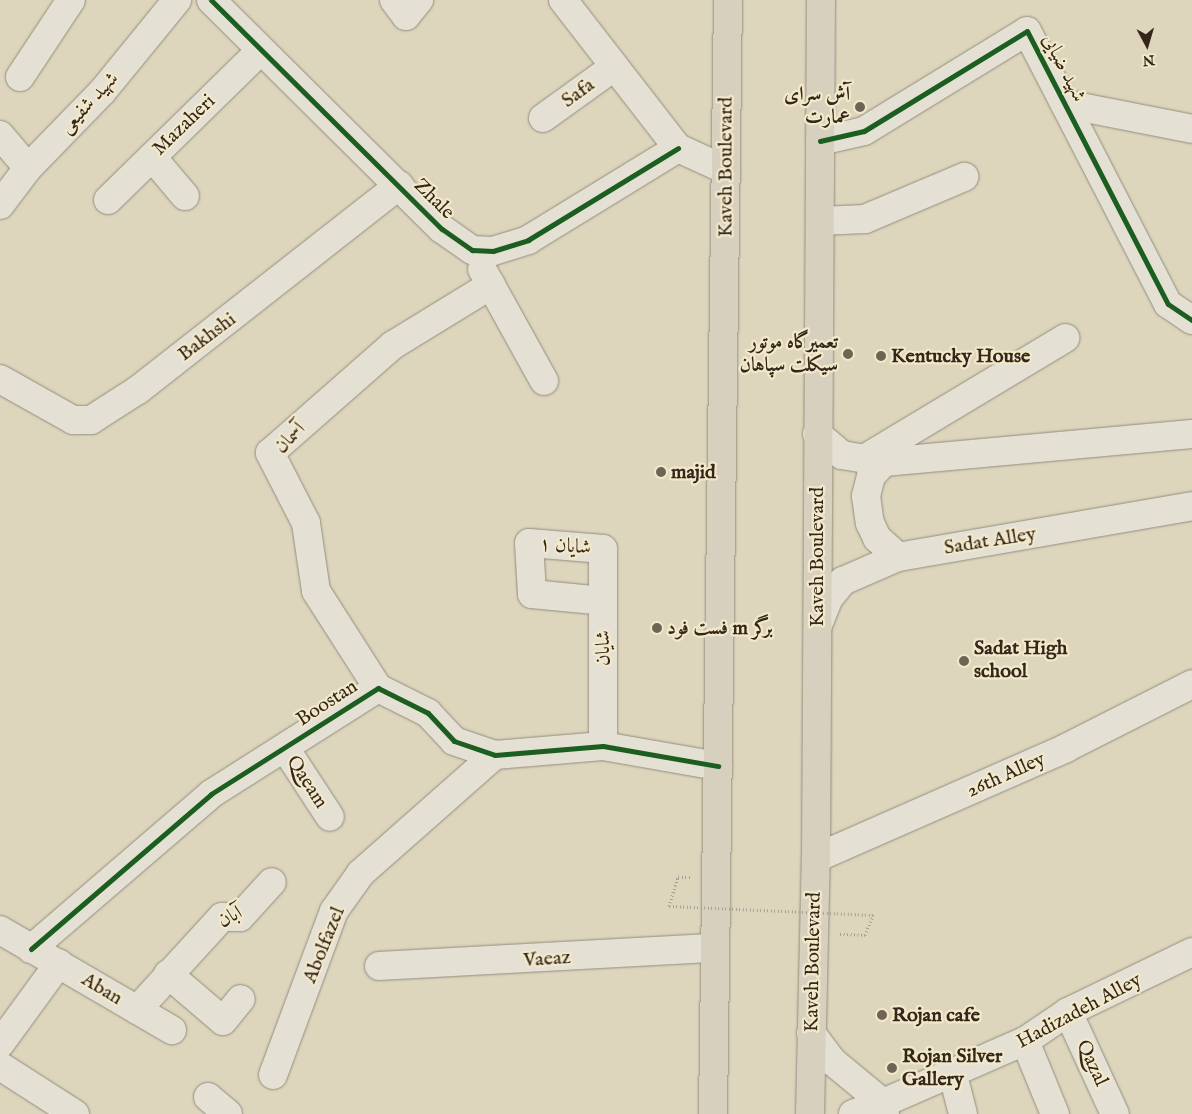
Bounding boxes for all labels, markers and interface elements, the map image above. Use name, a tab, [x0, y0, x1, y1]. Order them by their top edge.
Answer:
north arrow	[1122, 20, 1172, 70]
street label: شهید ضیایی	[1037, 30, 1091, 106]
text: N	[1142, 50, 1156, 70]
street label: شهید شفیعی	[54, 67, 124, 139]
street label: Safa	[557, 73, 599, 113]
place label: آش سرای عمارت	[784, 83, 850, 130]
street label: Mazaheri	[148, 89, 220, 161]
street label: Kaveh Boulevard	[714, 97, 738, 237]
marker: آش سرای عمارت	[854, 101, 866, 113]
street label: Zhale	[409, 174, 459, 224]
street label: Bakhshi	[173, 307, 241, 367]
place label: تعمیرگاه موتور سیکلت سپاهان	[739, 330, 838, 377]
place label: Kentucky House	[891, 344, 1030, 368]
marker: تعمیرگاه موتور سیکلت سپاهان	[842, 348, 854, 360]
marker: Kentucky House	[875, 350, 887, 362]
street label: آسمان	[269, 417, 311, 459]
place label: majid	[671, 460, 716, 484]
marker: majid	[655, 466, 667, 478]
street label: Kaveh Boulevard	[805, 487, 829, 627]
street label: Sadat Alley	[942, 522, 1038, 560]
street label: شایان ۱	[538, 532, 592, 560]
place label: فست فود m برگر	[667, 616, 773, 640]
marker: فست فود m برگر	[651, 622, 663, 634]
street label: شایان	[591, 630, 615, 666]
place label: Sadat High school	[974, 637, 1067, 684]
marker: Sadat High school	[958, 655, 970, 667]
street label: Boostan	[292, 674, 362, 732]
street label: 26th Alley	[963, 747, 1049, 803]
street label: Qaeam	[281, 751, 333, 813]
street label: Kaveh Boulevard	[800, 892, 826, 1032]
street label: آبان	[214, 901, 246, 933]
street label: Abolfazel	[298, 903, 350, 987]
street label: Vaeaz	[522, 945, 572, 973]
street label: Aban	[77, 968, 127, 1010]
street label: Hadizadeh Alley	[1012, 968, 1146, 1054]
place label: Rojan cafe	[892, 1003, 980, 1027]
marker: Rojan cafe	[876, 1009, 888, 1021]
street label: Qazal	[1071, 1036, 1113, 1090]
place label: Rojan Silver Gallery	[902, 1044, 1002, 1091]
marker: Rojan Silver Gallery	[886, 1062, 898, 1074]

